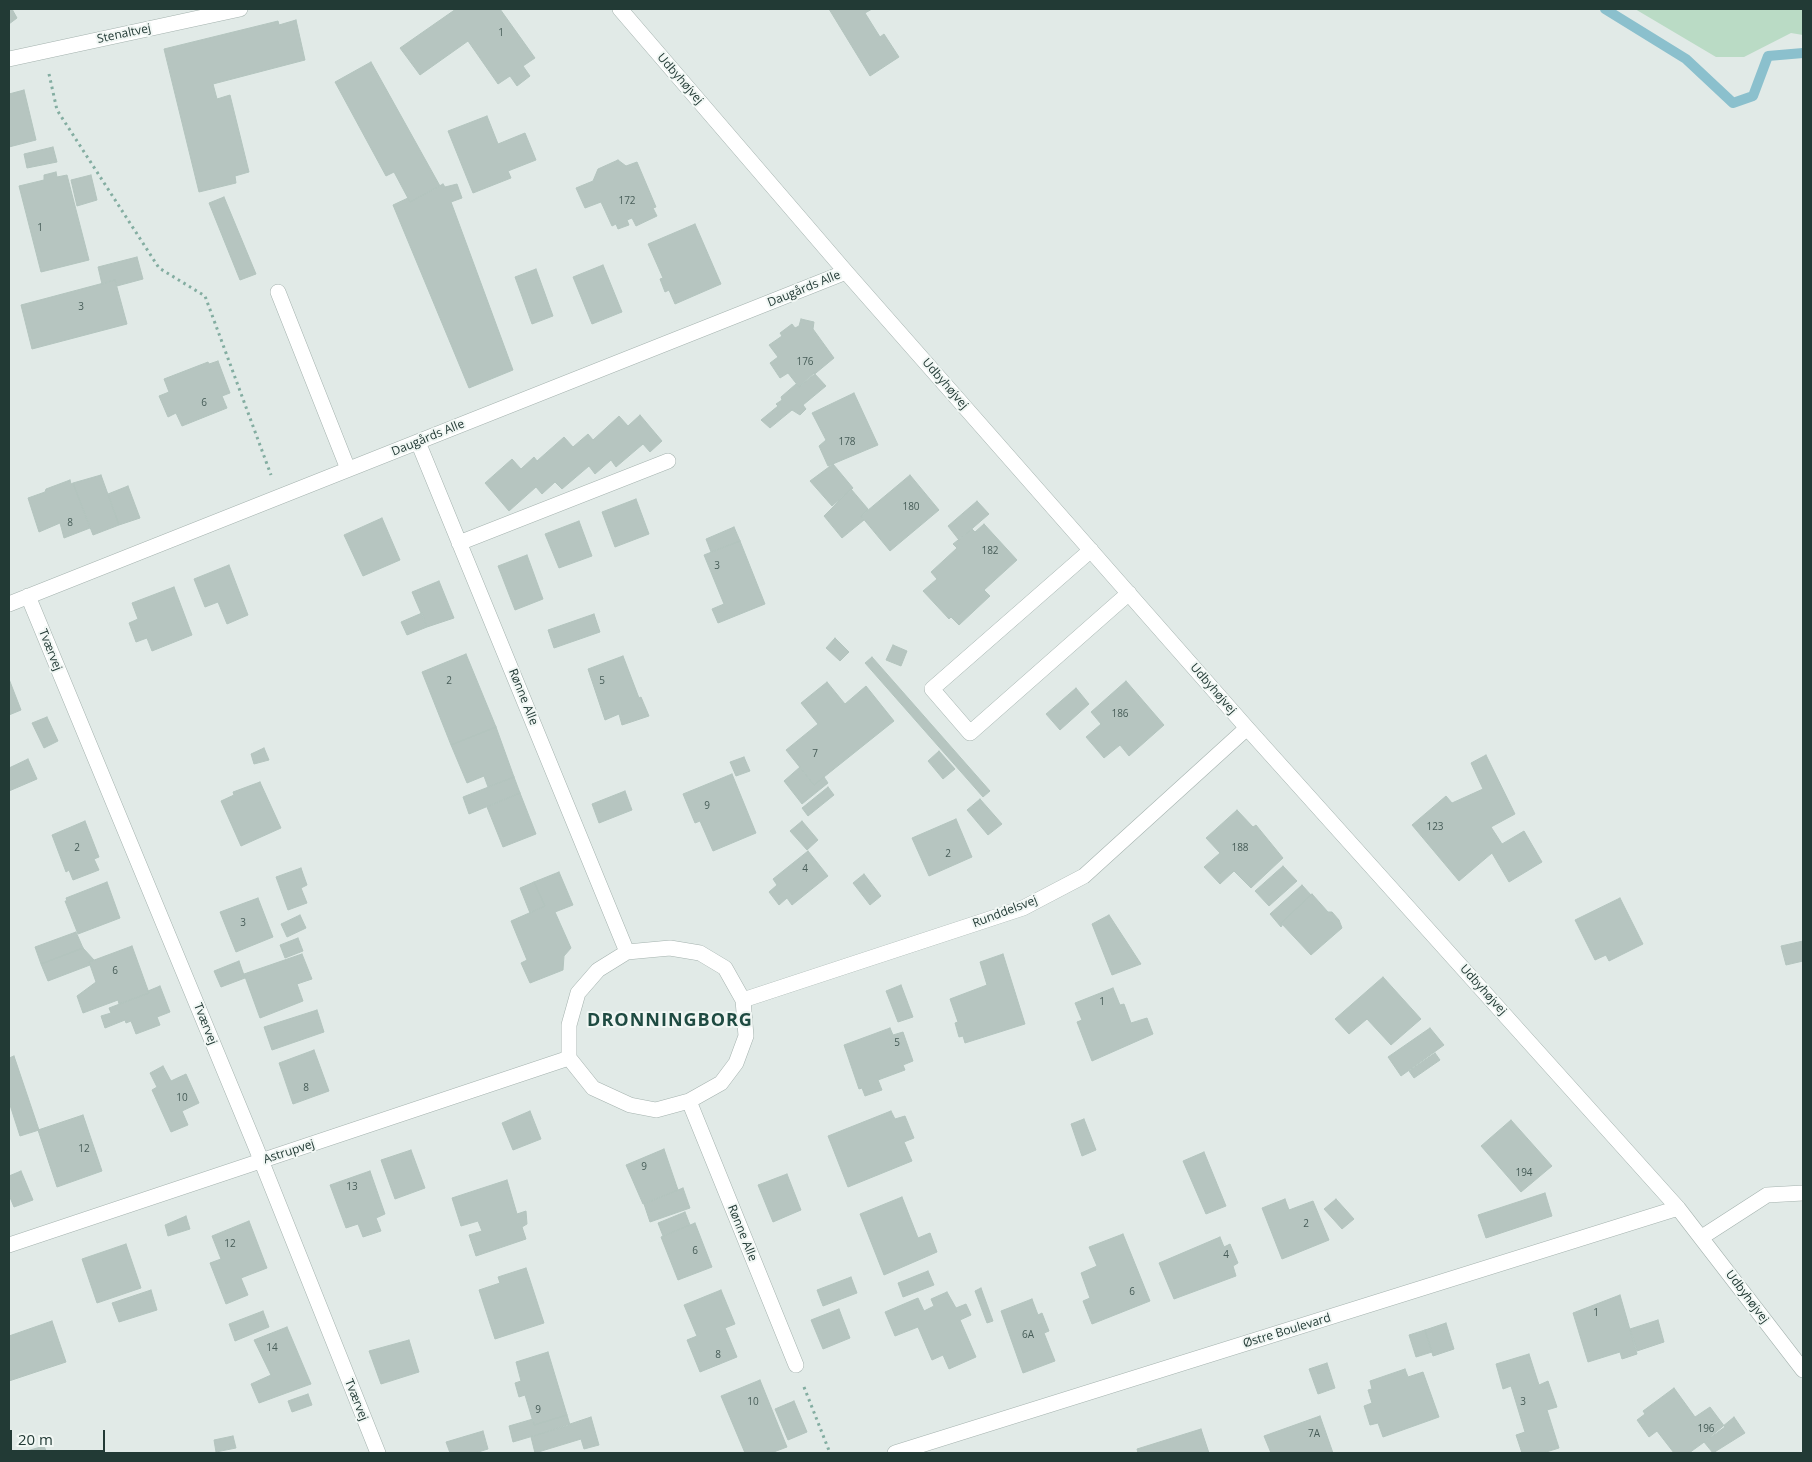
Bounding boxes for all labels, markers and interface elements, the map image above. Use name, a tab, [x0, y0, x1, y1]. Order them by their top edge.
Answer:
street label: Stenaltvej	[96, 21, 152, 47]
house number: 1	[498, 27, 504, 39]
street label: Udbyhøjvej	[654, 51, 706, 107]
house number: 172	[618, 195, 636, 207]
house number: 1	[37, 222, 43, 234]
street label: Daugårds Alle	[765, 268, 843, 310]
house number: 3	[78, 301, 84, 313]
house number: 176	[796, 356, 814, 368]
street label: Udbyhøjvej	[919, 356, 971, 412]
house number: 6	[201, 397, 207, 409]
street label: Daugårds Alle	[389, 417, 467, 459]
house number: 178	[838, 436, 856, 448]
house number: 180	[902, 501, 920, 513]
house number: 8	[67, 517, 73, 529]
house number: 182	[981, 545, 999, 557]
house number: 3	[714, 560, 720, 572]
street label: Tværvej	[35, 627, 65, 673]
street label: Udbyhøjvej	[1187, 661, 1239, 717]
street label: Rønne Alle	[505, 667, 541, 727]
house number: 2	[446, 675, 452, 687]
house number: 5	[599, 675, 605, 687]
house number: 186	[1111, 708, 1129, 720]
house number: 7	[812, 748, 818, 760]
house number: 9	[704, 800, 710, 812]
house number: 123	[1426, 821, 1444, 833]
house number: 2	[74, 842, 80, 854]
house number: 188	[1231, 842, 1249, 854]
house number: 2	[945, 848, 951, 860]
house number: 4	[802, 863, 808, 875]
street label: Runddelsvej	[971, 893, 1039, 931]
house number: 3	[240, 917, 246, 929]
street label: Udbyhøjvej	[1457, 962, 1509, 1018]
house number: 6	[112, 965, 118, 977]
house number: 1	[1099, 996, 1105, 1008]
street label: Tværvej	[190, 1001, 220, 1047]
district label: DRONNINGBORG	[586, 1010, 754, 1032]
house number: 5	[894, 1037, 900, 1049]
house number: 8	[303, 1082, 309, 1094]
house number: 10	[176, 1092, 188, 1104]
street label: Astrupvej	[262, 1137, 316, 1167]
house number: 12	[78, 1143, 90, 1155]
house number: 9	[641, 1161, 647, 1173]
house number: 194	[1515, 1167, 1533, 1179]
house number: 13	[346, 1181, 358, 1193]
street label: Rønne Alle	[724, 1203, 760, 1263]
house number: 2	[1303, 1218, 1309, 1230]
house number: 12	[224, 1238, 236, 1250]
house number: 6	[692, 1245, 698, 1257]
house number: 4	[1223, 1249, 1229, 1261]
street label: Udbyhøjvej	[1722, 1268, 1772, 1326]
house number: 6	[1129, 1286, 1135, 1298]
house number: 1	[1593, 1307, 1599, 1319]
street label: Østre Boulevard	[1241, 1311, 1333, 1351]
house number: 6A	[1022, 1329, 1034, 1341]
house number: 14	[266, 1342, 278, 1354]
house number: 8	[715, 1349, 721, 1361]
street label: Tværvej	[341, 1377, 371, 1423]
house number: 10	[747, 1396, 759, 1408]
house number: 3	[1520, 1396, 1526, 1408]
house number: 9	[535, 1404, 541, 1416]
scale bar	[12, 1420, 108, 1452]
house number: 196	[1697, 1423, 1715, 1435]
house number: 7A	[1308, 1428, 1320, 1440]
text: 20 m	[18, 1429, 53, 1449]

